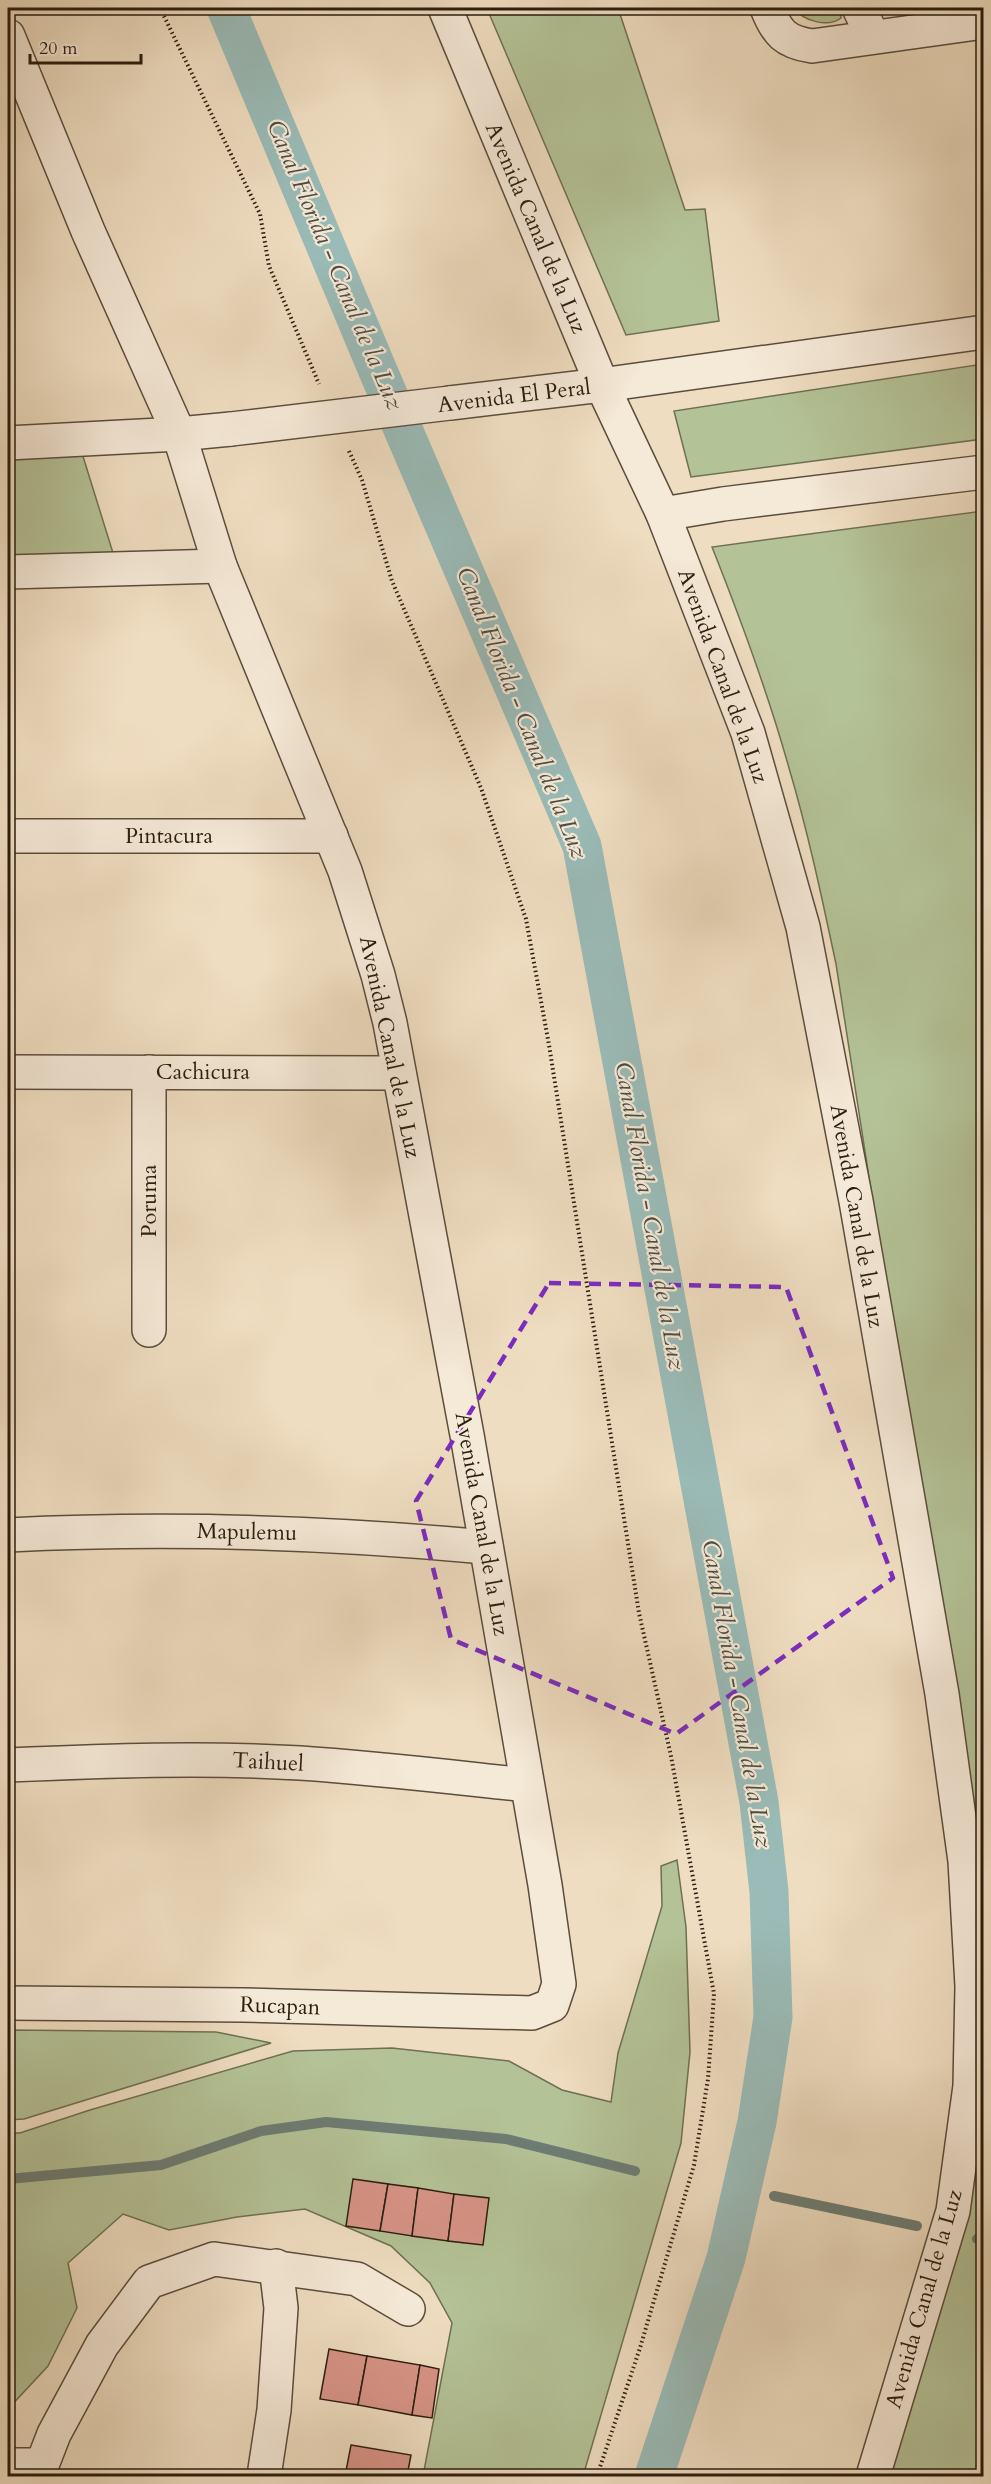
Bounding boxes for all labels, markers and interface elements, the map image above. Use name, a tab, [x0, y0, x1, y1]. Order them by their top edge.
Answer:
scale bar	[30, 27, 141, 65]
text: 20 m	[39, 36, 78, 61]
water label: Canal Florida - Canal de la Luz	[259, 115, 411, 416]
street label: Avenida Canal de la Luz	[478, 118, 594, 338]
street label: Avenida El Peral	[436, 372, 593, 420]
water label: Canal Florida - Canal de la Luz	[448, 562, 596, 865]
street label: Avenida Canal de la Luz	[670, 565, 776, 788]
street label: Pintacura	[125, 821, 213, 851]
street label: Avenida Canal de la Luz	[352, 933, 428, 1161]
street label: Cachicura	[156, 1057, 251, 1087]
water label: Canal Florida - Canal de la Luz	[607, 1059, 693, 1373]
street label: Avenida Canal de la Luz	[823, 1102, 891, 1330]
street label: Poruma	[134, 1164, 164, 1238]
street label: Avenida Canal de la Luz	[448, 1410, 516, 1638]
street label: Mapulemu	[197, 1516, 297, 1548]
water label: Canal Florida - Canal de la Luz	[694, 1537, 780, 1851]
street label: Taihuel	[231, 1745, 305, 1779]
street label: Rucapan	[239, 1990, 321, 2022]
street label: Avenida Canal de la Luz	[878, 2186, 970, 2412]

